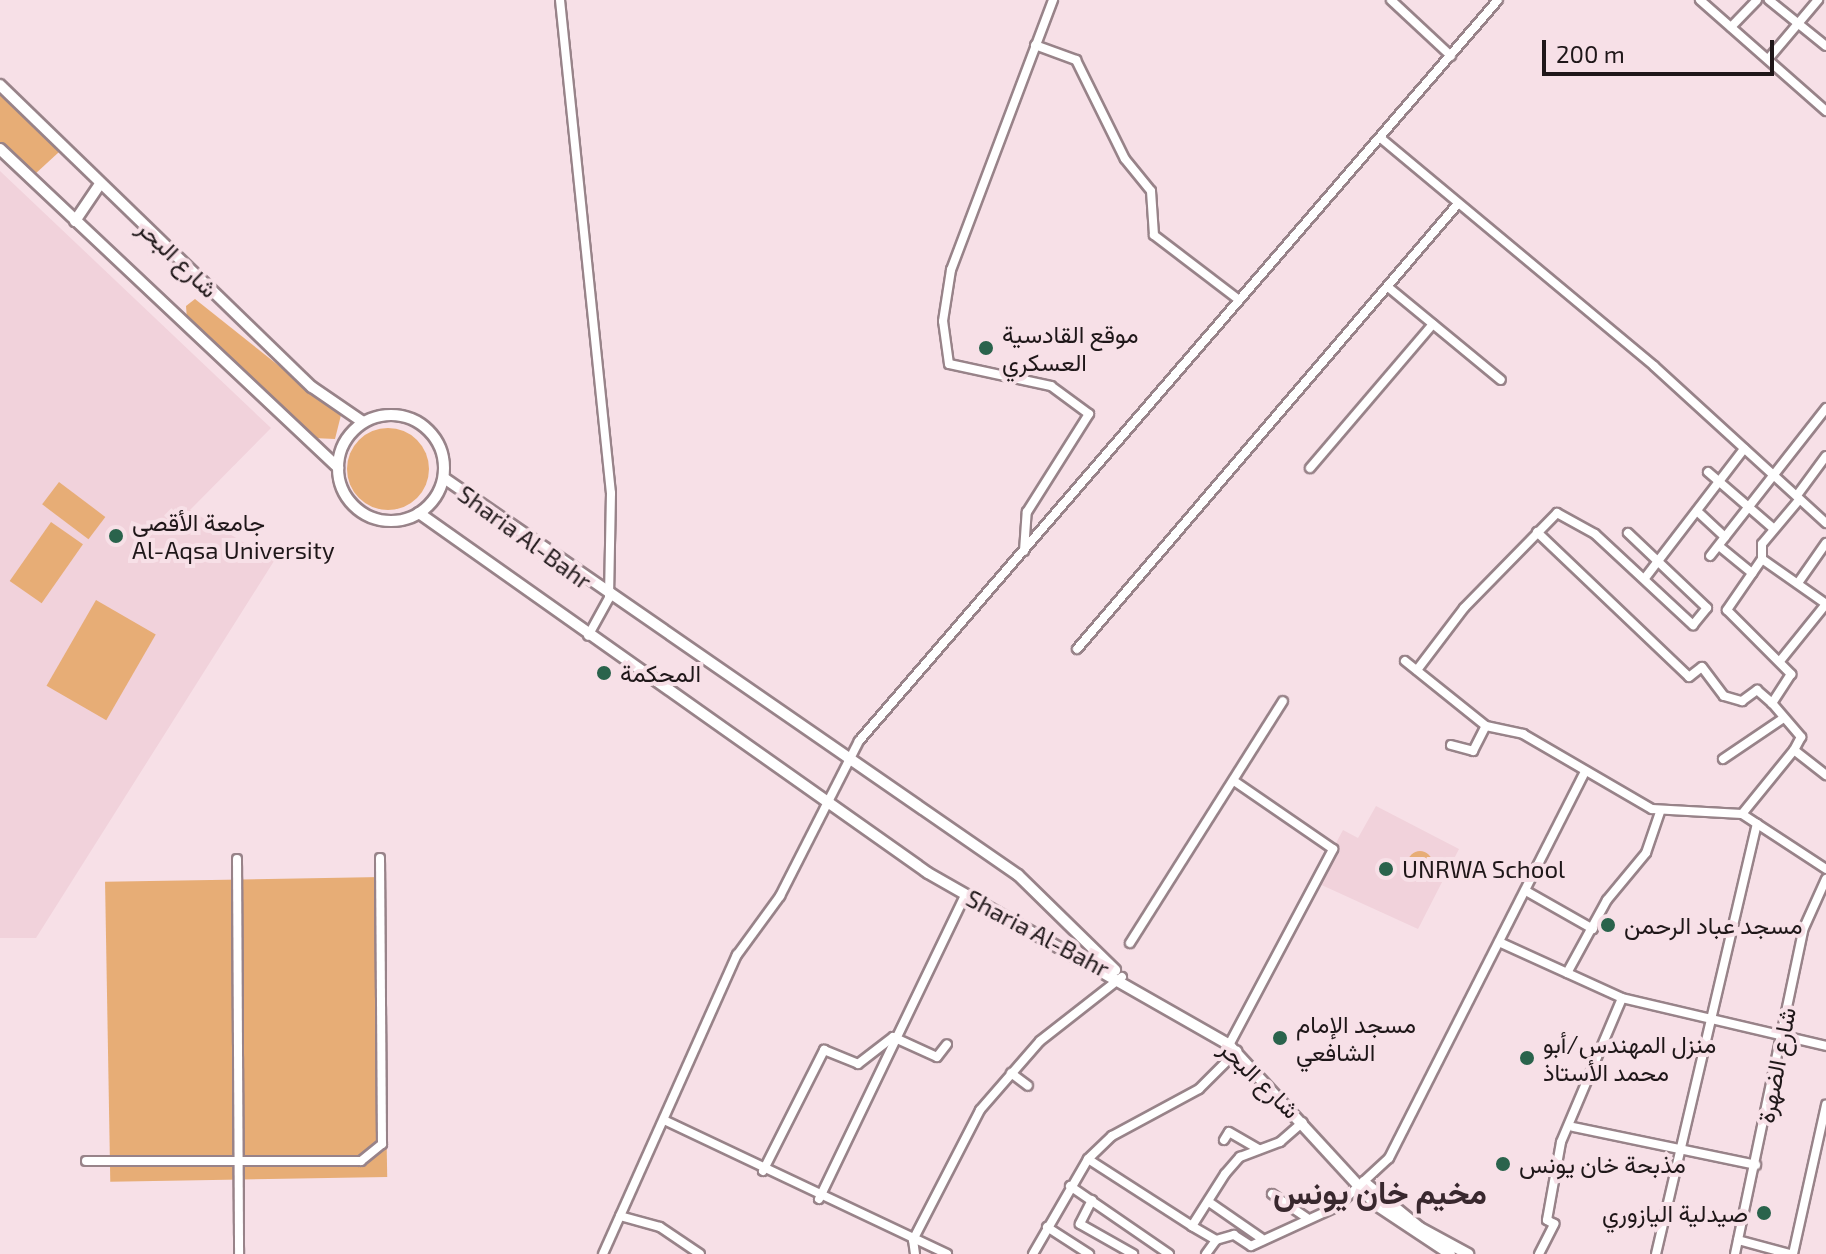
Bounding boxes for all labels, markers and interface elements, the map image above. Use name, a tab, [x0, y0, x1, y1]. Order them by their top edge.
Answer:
scale bar	[1546, 24, 1778, 74]
text: 200 m	[1556, 39, 1625, 68]
street label: شارع البحر	[132, 213, 224, 303]
place label: موقع القادسية العسكري	[1002, 320, 1138, 376]
marker: موقع القادسية العسكري	[977, 339, 995, 357]
street label: Sharia Al-Bahr	[452, 479, 598, 595]
place label: جامعة الأقصى Al-Aqsa University	[132, 508, 335, 564]
marker: جامعة الأقصى Al-Aqsa University	[107, 527, 125, 545]
place label: المحكمة	[620, 659, 701, 687]
marker: المحكمة	[595, 664, 613, 682]
place label: UNRWA School	[1402, 855, 1566, 883]
marker: UNRWA School	[1377, 860, 1395, 878]
street label: Sharia Al-Bahr	[961, 883, 1115, 983]
place label: مسجد عباد الرحمن	[1624, 911, 1803, 939]
marker: مسجد عباد الرحمن	[1599, 916, 1617, 934]
street label: شارع الضهرة	[1751, 1005, 1801, 1125]
place label: مسجد الإمام الشافعي	[1296, 1010, 1416, 1066]
marker: مسجد الإمام الشافعي	[1271, 1029, 1289, 1047]
place label: منزل المهندس/أبو محمد الأستاذ	[1543, 1030, 1716, 1086]
street label: شارع البحر	[1214, 1034, 1306, 1124]
marker: منزل المهندس/أبو محمد الأستاذ	[1518, 1049, 1536, 1067]
place label: مذبحة خان يونس	[1519, 1150, 1686, 1178]
marker: مذبحة خان يونس	[1494, 1155, 1512, 1173]
district label: مخيم خان يونس	[1273, 1172, 1487, 1210]
place label: صيدلية اليازوري	[1602, 1199, 1748, 1227]
marker: صيدلية اليازوري	[1755, 1204, 1773, 1222]

